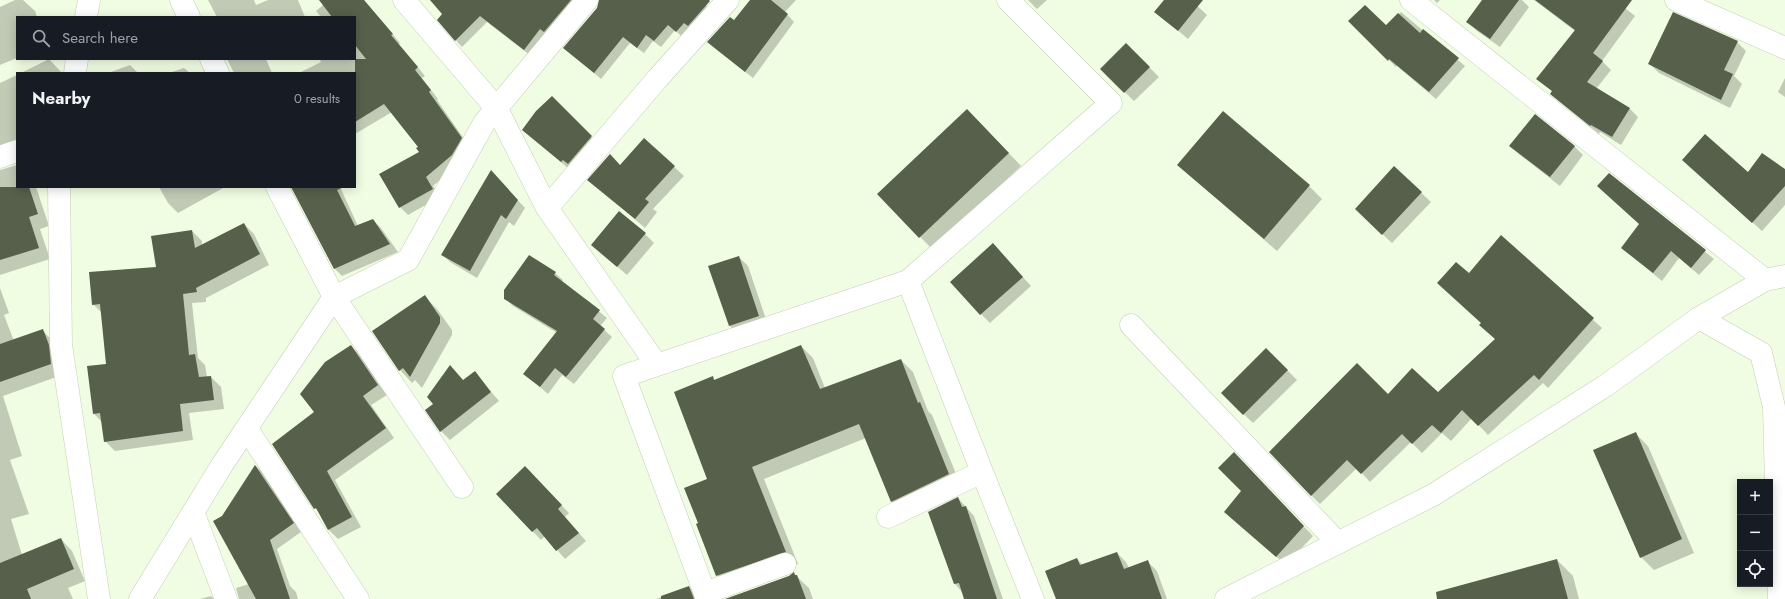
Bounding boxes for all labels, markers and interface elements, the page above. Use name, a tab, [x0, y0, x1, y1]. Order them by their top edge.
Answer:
search box	[16, 16, 356, 60]
icon: search	[30, 27, 52, 49]
text: Search here	[62, 27, 138, 49]
text: Nearby	[32, 86, 90, 110]
text: 0 results	[294, 89, 340, 108]
map controls	[1737, 479, 1773, 587]
button: +	[1737, 479, 1773, 515]
button: −	[1737, 515, 1773, 551]
button: locate	[1737, 551, 1773, 587]

